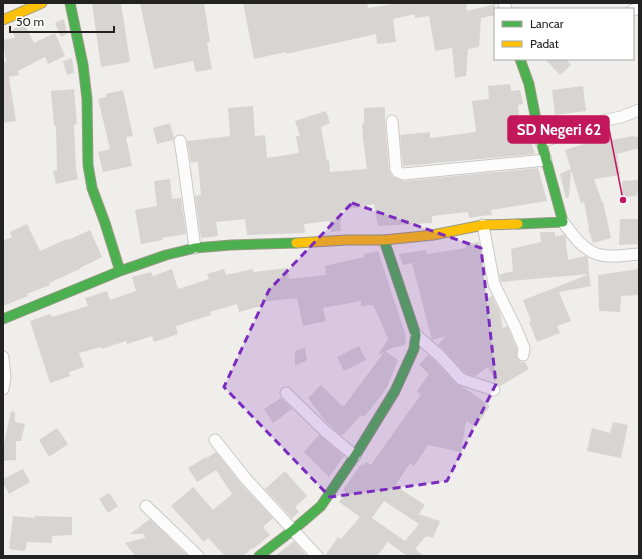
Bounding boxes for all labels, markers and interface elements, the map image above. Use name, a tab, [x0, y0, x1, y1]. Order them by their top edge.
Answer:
scale bar	[10, 8, 114, 34]
legend	[494, 8, 634, 60]
text: 50 m	[16, 14, 44, 29]
text: Lancar	[530, 16, 564, 31]
text: Padat	[530, 36, 559, 51]
callout: SD Negeri 62	[508, 116, 609, 143]
text: SD Negeri 62	[517, 121, 601, 139]

